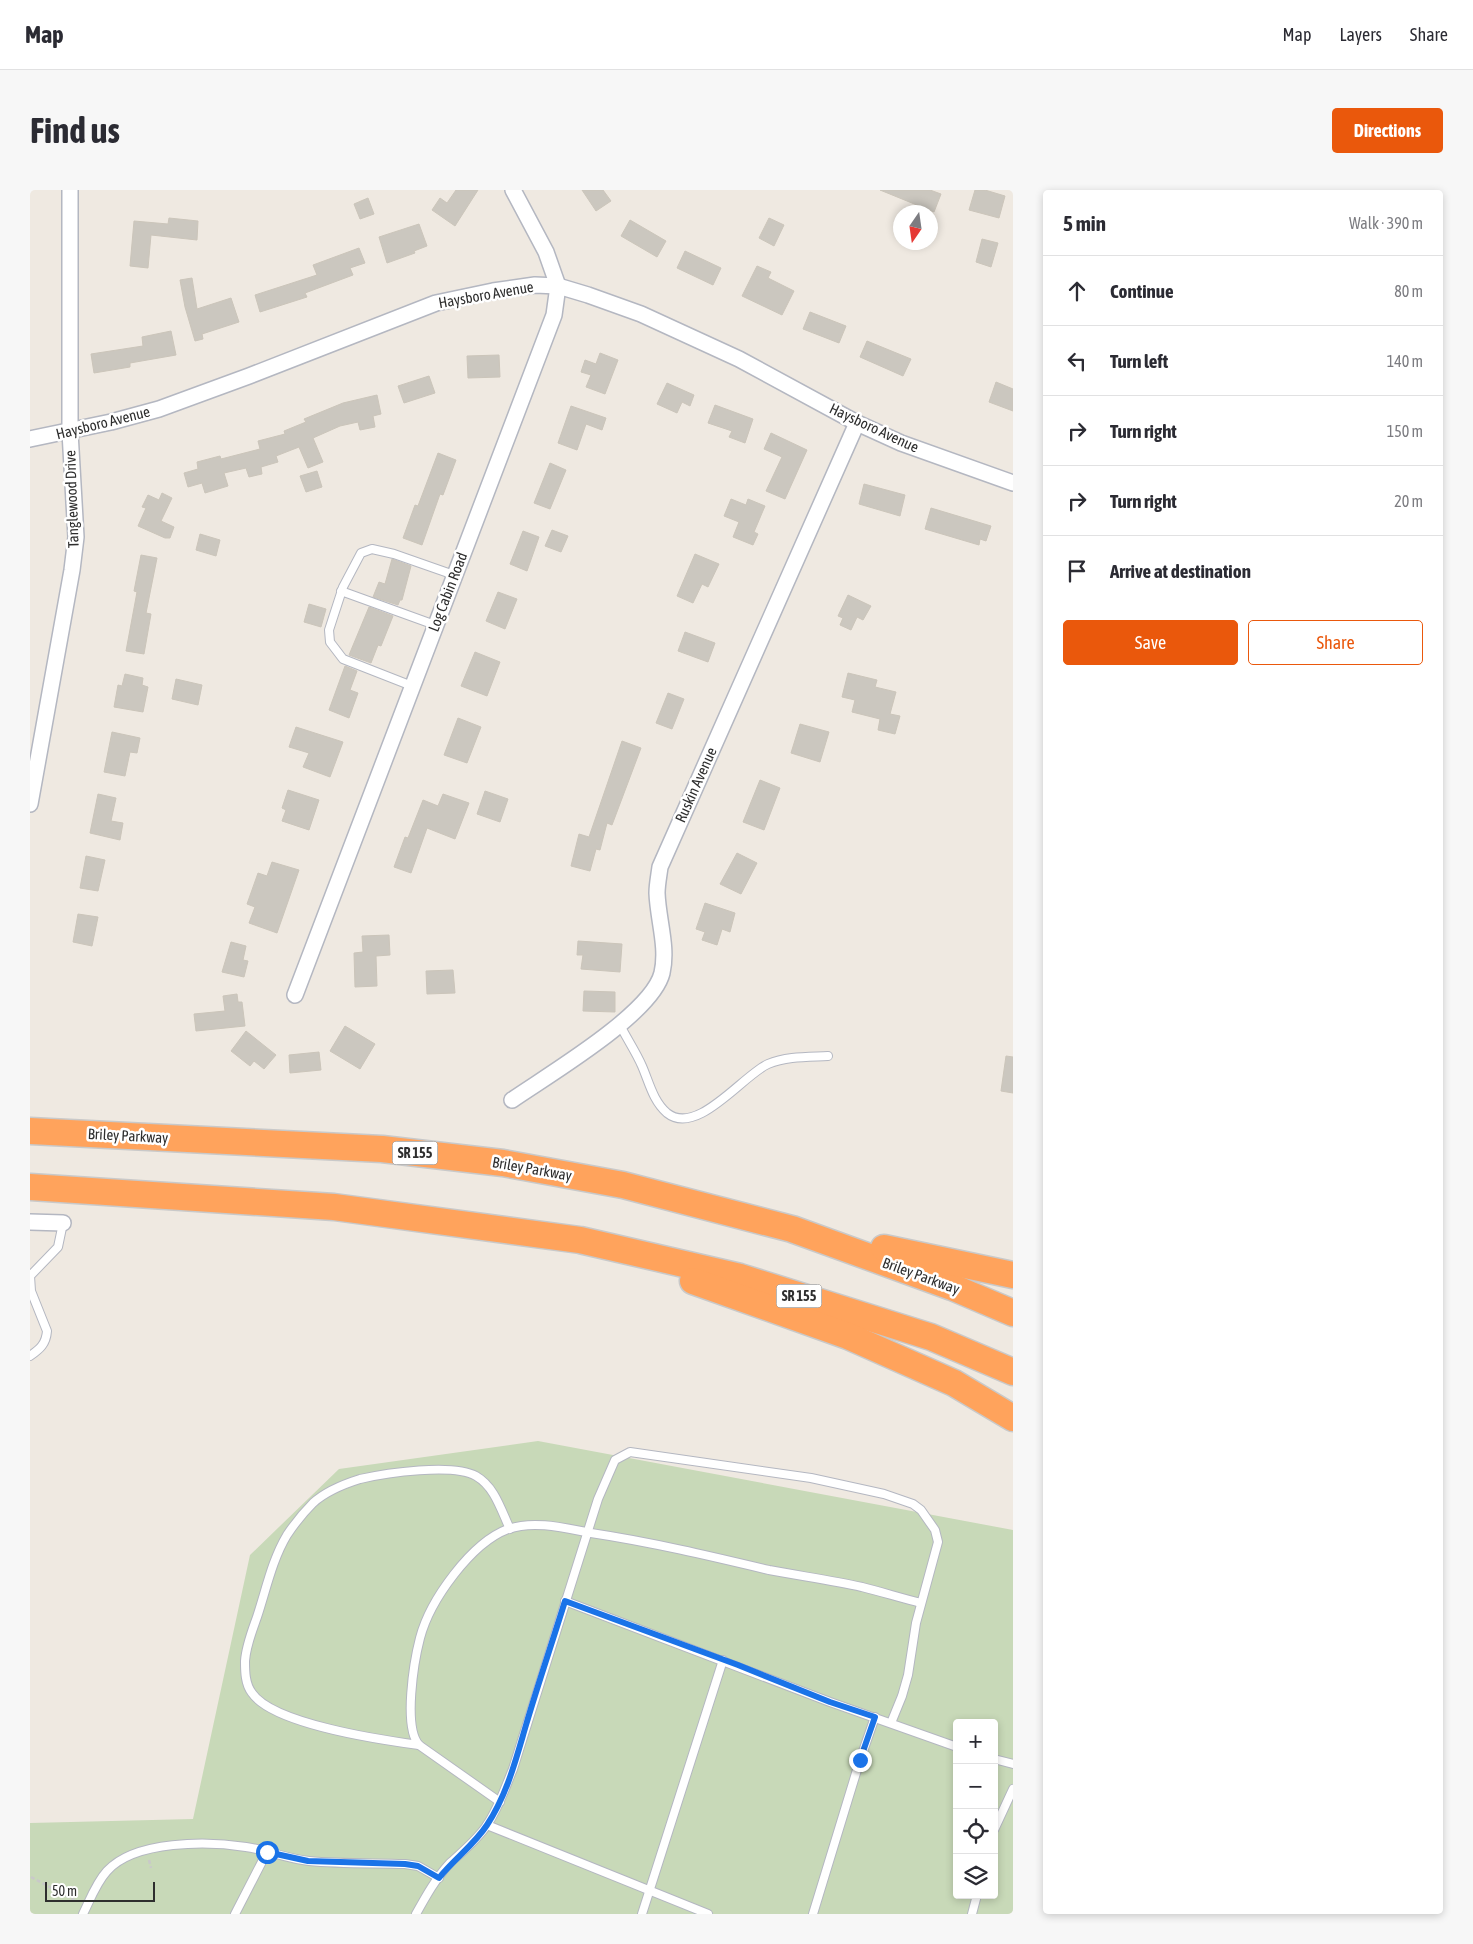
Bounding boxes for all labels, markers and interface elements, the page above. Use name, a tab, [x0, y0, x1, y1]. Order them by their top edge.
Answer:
text: Map	[25, 21, 64, 48]
text: Map	[1282, 24, 1311, 45]
text: Layers	[1339, 24, 1382, 45]
text: Share	[1410, 24, 1448, 45]
button: Directions	[1332, 108, 1443, 153]
text: Find us	[30, 110, 120, 150]
north arrow	[893, 205, 938, 250]
text: 5 min	[1063, 211, 1106, 235]
text: Walk · 390 m	[1349, 214, 1423, 232]
icon: ahead	[1063, 277, 1091, 305]
street label: Haysboro Avenue	[437, 278, 535, 311]
text: Continue	[1110, 280, 1174, 302]
text: 80 m	[1394, 282, 1423, 300]
icon: left	[1063, 347, 1091, 375]
text: Turn left	[1110, 350, 1168, 372]
text: 140 m	[1387, 352, 1423, 370]
street label: Haysboro Avenue	[827, 399, 922, 456]
street label: Haysboro Avenue	[54, 403, 152, 442]
icon: right	[1063, 417, 1091, 445]
text: Turn right	[1110, 420, 1177, 442]
text: 150 m	[1387, 422, 1423, 440]
street label: Tanglewood Drive	[61, 450, 82, 548]
icon: right	[1063, 487, 1091, 515]
text: Turn right	[1110, 490, 1177, 512]
text: 20 m	[1394, 492, 1423, 510]
street label: Log Cabin Road	[425, 550, 470, 634]
icon: arrive	[1063, 557, 1091, 585]
text: Arrive at destination	[1110, 560, 1251, 582]
button: Save	[1063, 620, 1238, 665]
button: Share	[1248, 620, 1423, 665]
street label: Ruskin Avenue	[671, 744, 720, 825]
street label: Briley Parkway	[87, 1125, 169, 1146]
road number: SR 155	[392, 1141, 438, 1164]
street label: Briley Parkway	[491, 1153, 573, 1184]
street label: Briley Parkway	[880, 1254, 962, 1297]
road number: SR 155	[776, 1284, 822, 1308]
map controls	[953, 1719, 998, 1899]
button: +	[953, 1719, 998, 1764]
route end	[849, 1749, 872, 1772]
button: −	[953, 1764, 998, 1809]
button: locate	[953, 1809, 998, 1854]
route start	[256, 1841, 279, 1864]
button: layers	[953, 1854, 998, 1899]
scale bar	[45, 1879, 155, 1902]
text: 50 m	[52, 1883, 77, 1899]

